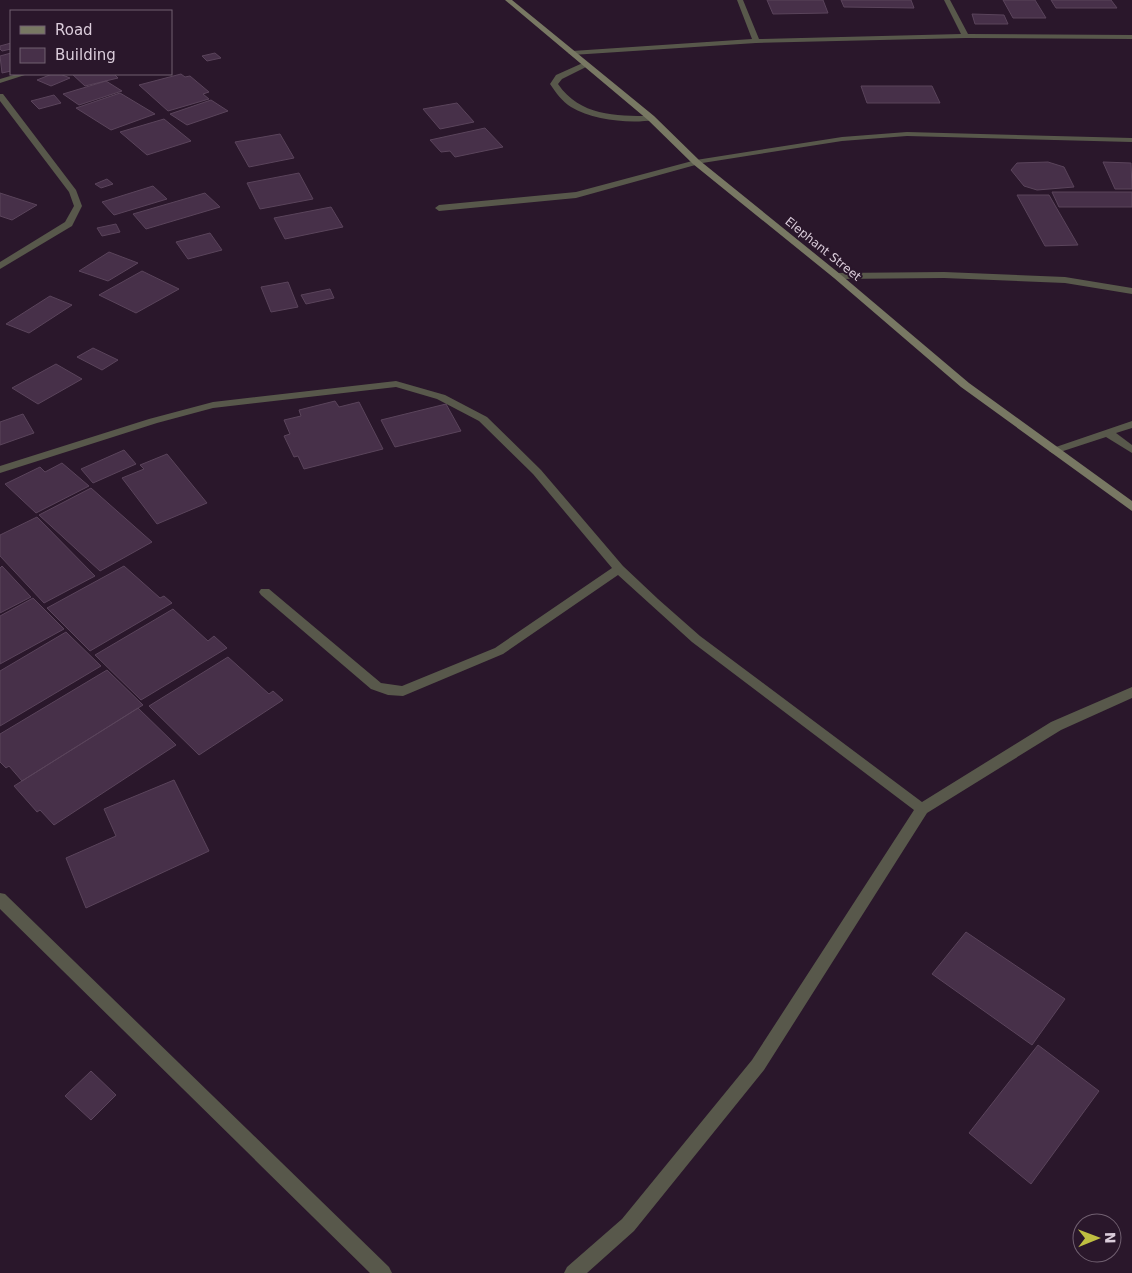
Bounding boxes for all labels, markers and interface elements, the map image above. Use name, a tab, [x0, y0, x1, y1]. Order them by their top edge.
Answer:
legend	[10, 10, 172, 75]
text: Road	[55, 21, 93, 39]
text: Building	[55, 46, 116, 64]
street label: Elephant Street	[782, 214, 864, 284]
north arrow	[1072, 1213, 1122, 1263]
text: N	[1102, 1232, 1118, 1244]

